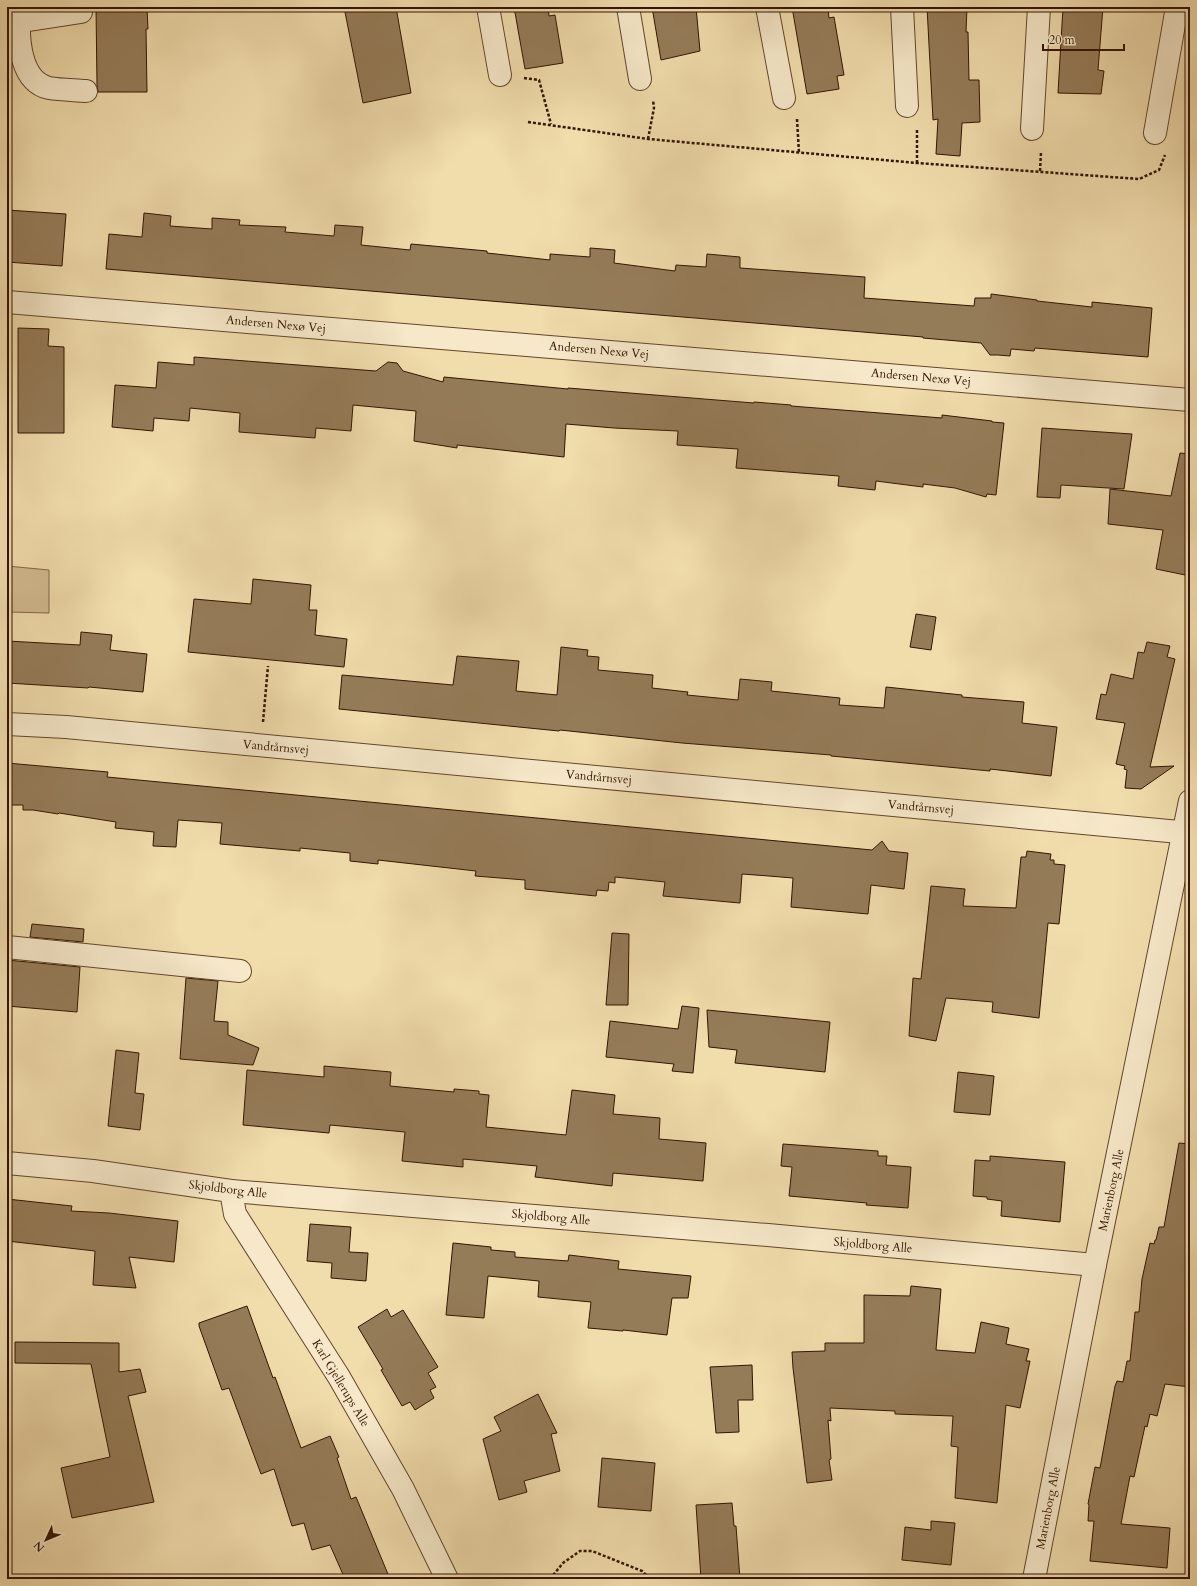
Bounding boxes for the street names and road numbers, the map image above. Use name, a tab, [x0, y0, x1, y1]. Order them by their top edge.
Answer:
street label: Andersen Nexø Vej	[225, 312, 327, 336]
street label: Andersen Nexø Vej	[548, 338, 650, 362]
street label: Andersen Nexø Vej	[870, 365, 972, 389]
street label: Vandtårnsvej	[242, 736, 310, 758]
street label: Vandtårnsvej	[565, 766, 633, 788]
street label: Vandtårnsvej	[887, 796, 955, 818]
street label: Marienborg Alle	[1094, 1147, 1128, 1233]
street label: Skjoldborg Alle	[188, 1176, 268, 1202]
street label: Skjoldborg Alle	[511, 1206, 591, 1228]
street label: Skjoldborg Alle	[833, 1234, 913, 1256]
street label: Karl Gjellerups Alle	[309, 1336, 373, 1430]
street label: Marienborg Alle	[1032, 1465, 1064, 1551]

